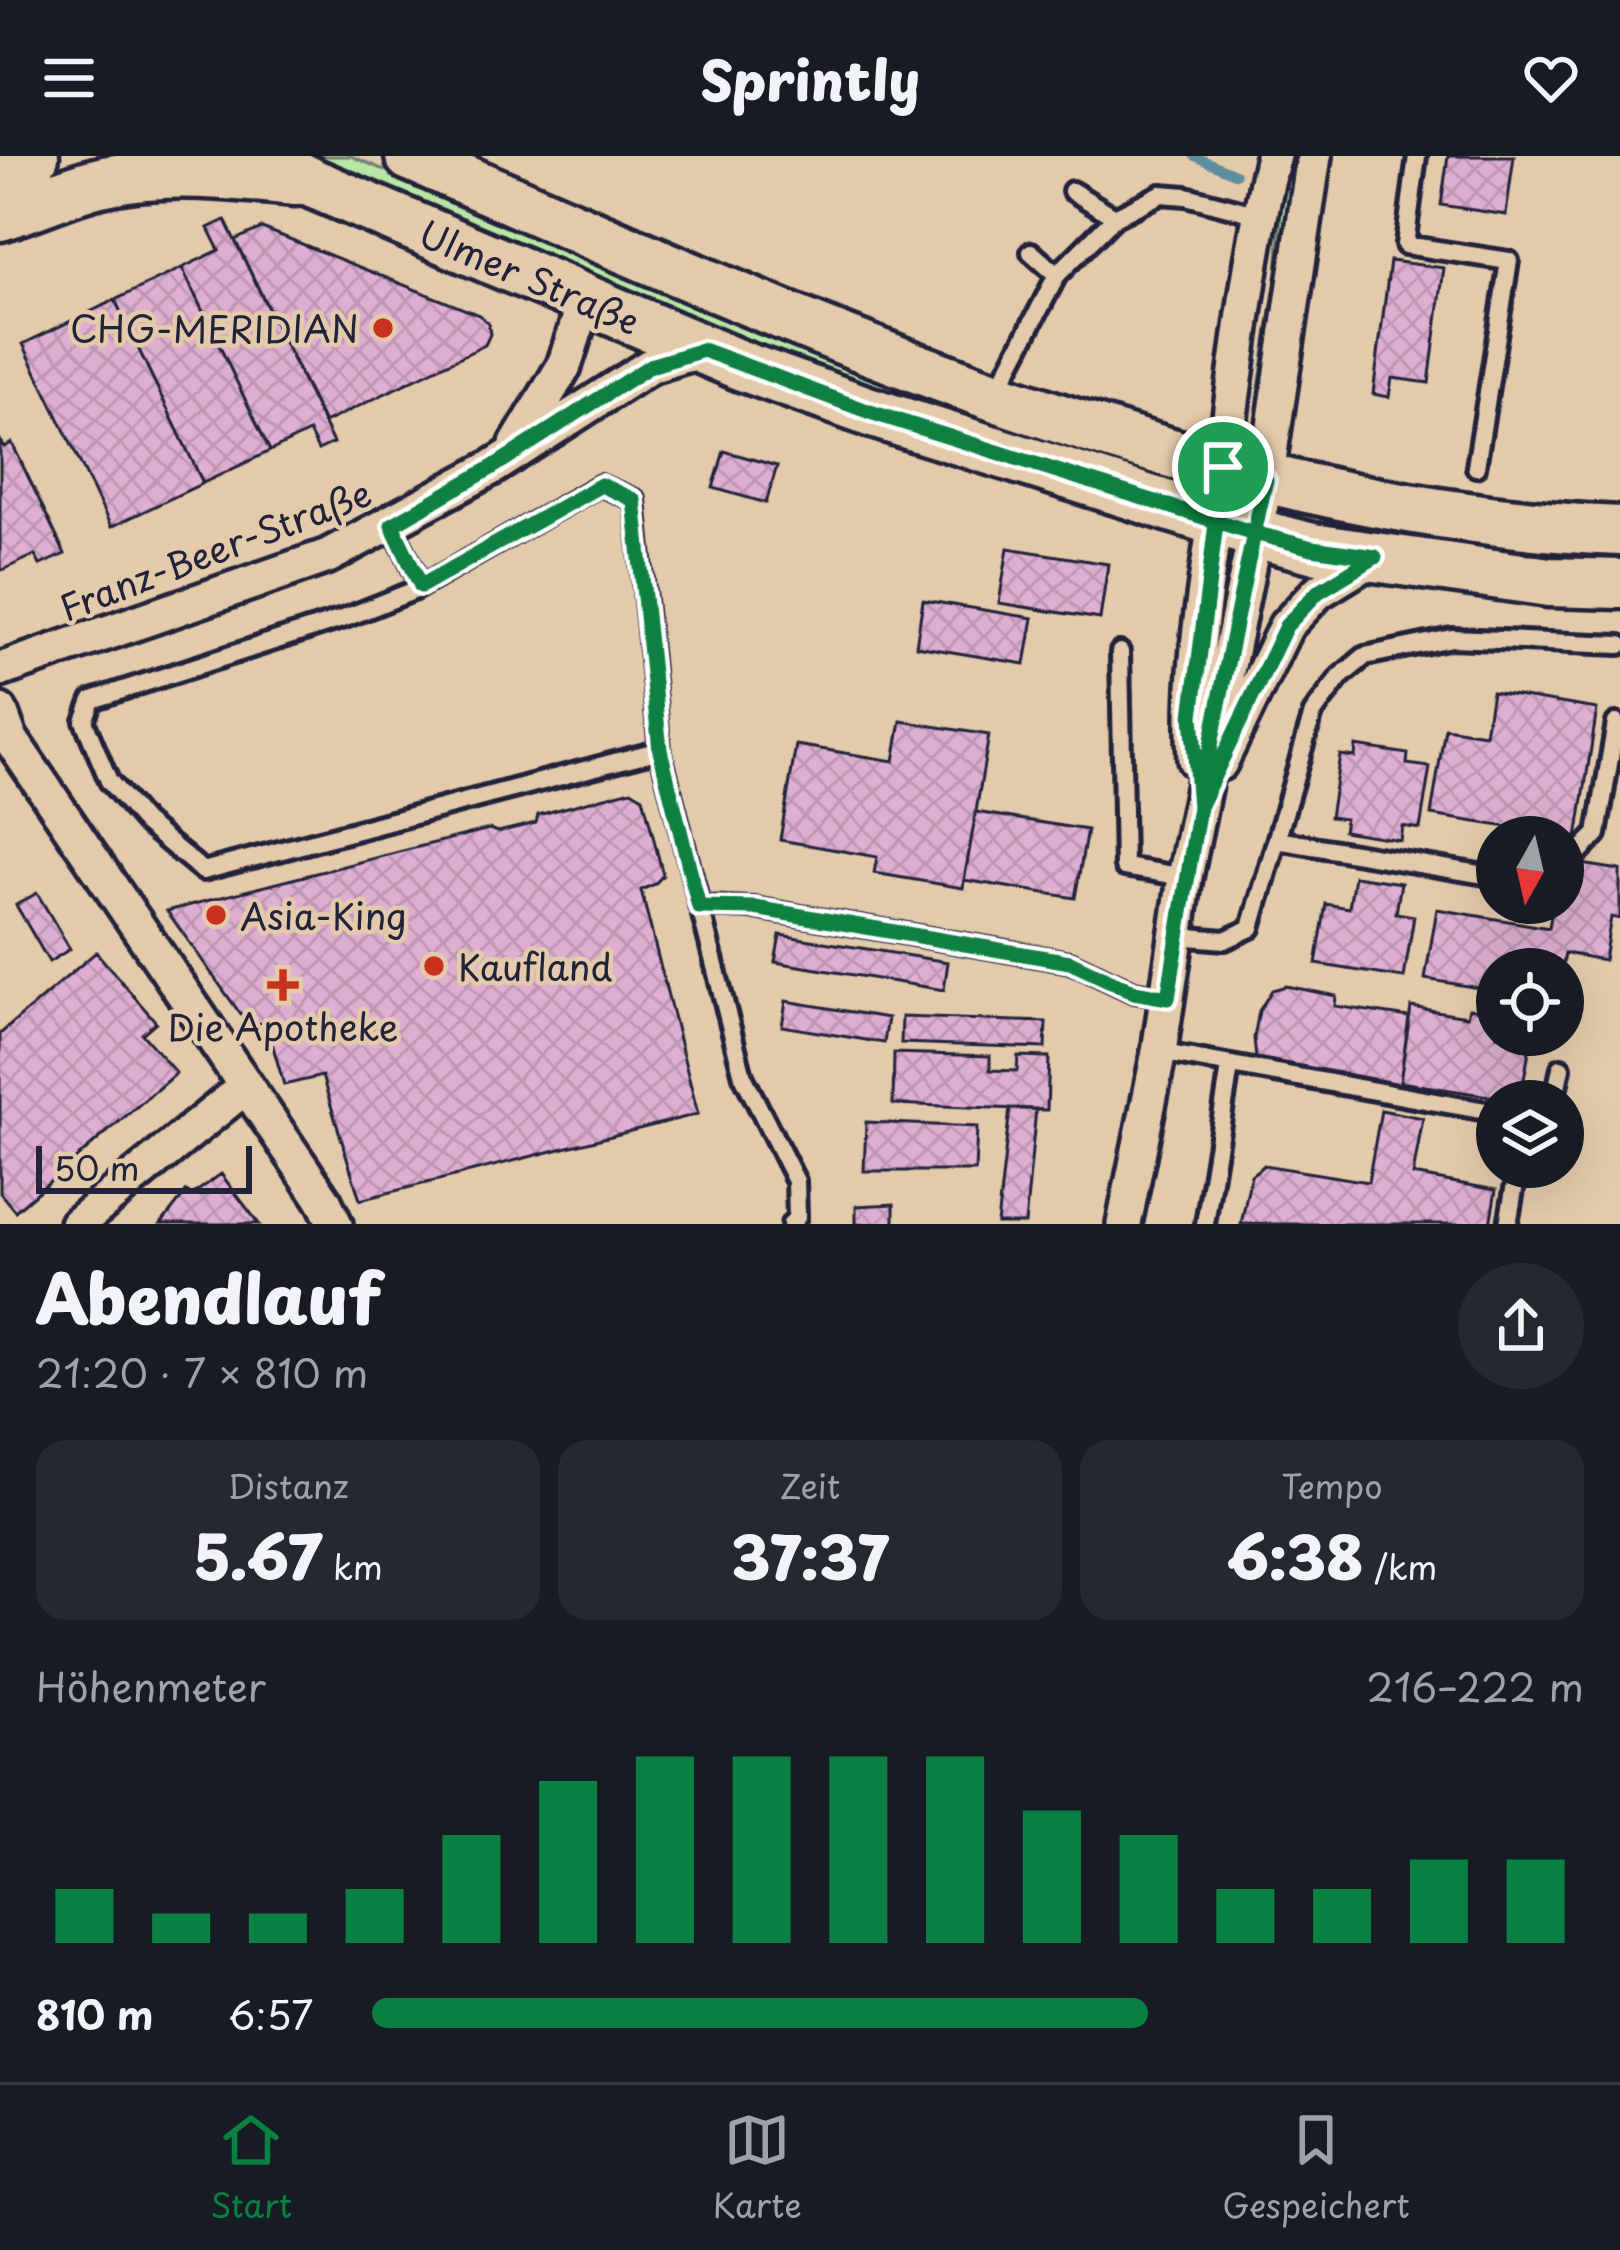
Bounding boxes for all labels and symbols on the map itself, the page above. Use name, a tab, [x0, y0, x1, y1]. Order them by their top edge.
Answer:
street label: Ulmer Straße	[411, 205, 649, 347]
place label: CHG-MERIDIAN	[70, 301, 359, 355]
marker: CHG-MERIDIAN	[370, 315, 396, 341]
pin	[1172, 416, 1274, 518]
street label: Franz-Beer-Straße	[51, 465, 379, 633]
north arrow	[1476, 816, 1584, 924]
place label: Asia-King	[240, 888, 407, 942]
marker: Asia-King	[203, 902, 229, 928]
place label: Kaufland	[458, 939, 612, 993]
marker: Kaufland	[421, 953, 447, 979]
marker: Die Apotheke	[270, 972, 296, 998]
place label: Die Apotheke	[168, 999, 398, 1053]
scale bar	[36, 1140, 252, 1193]

